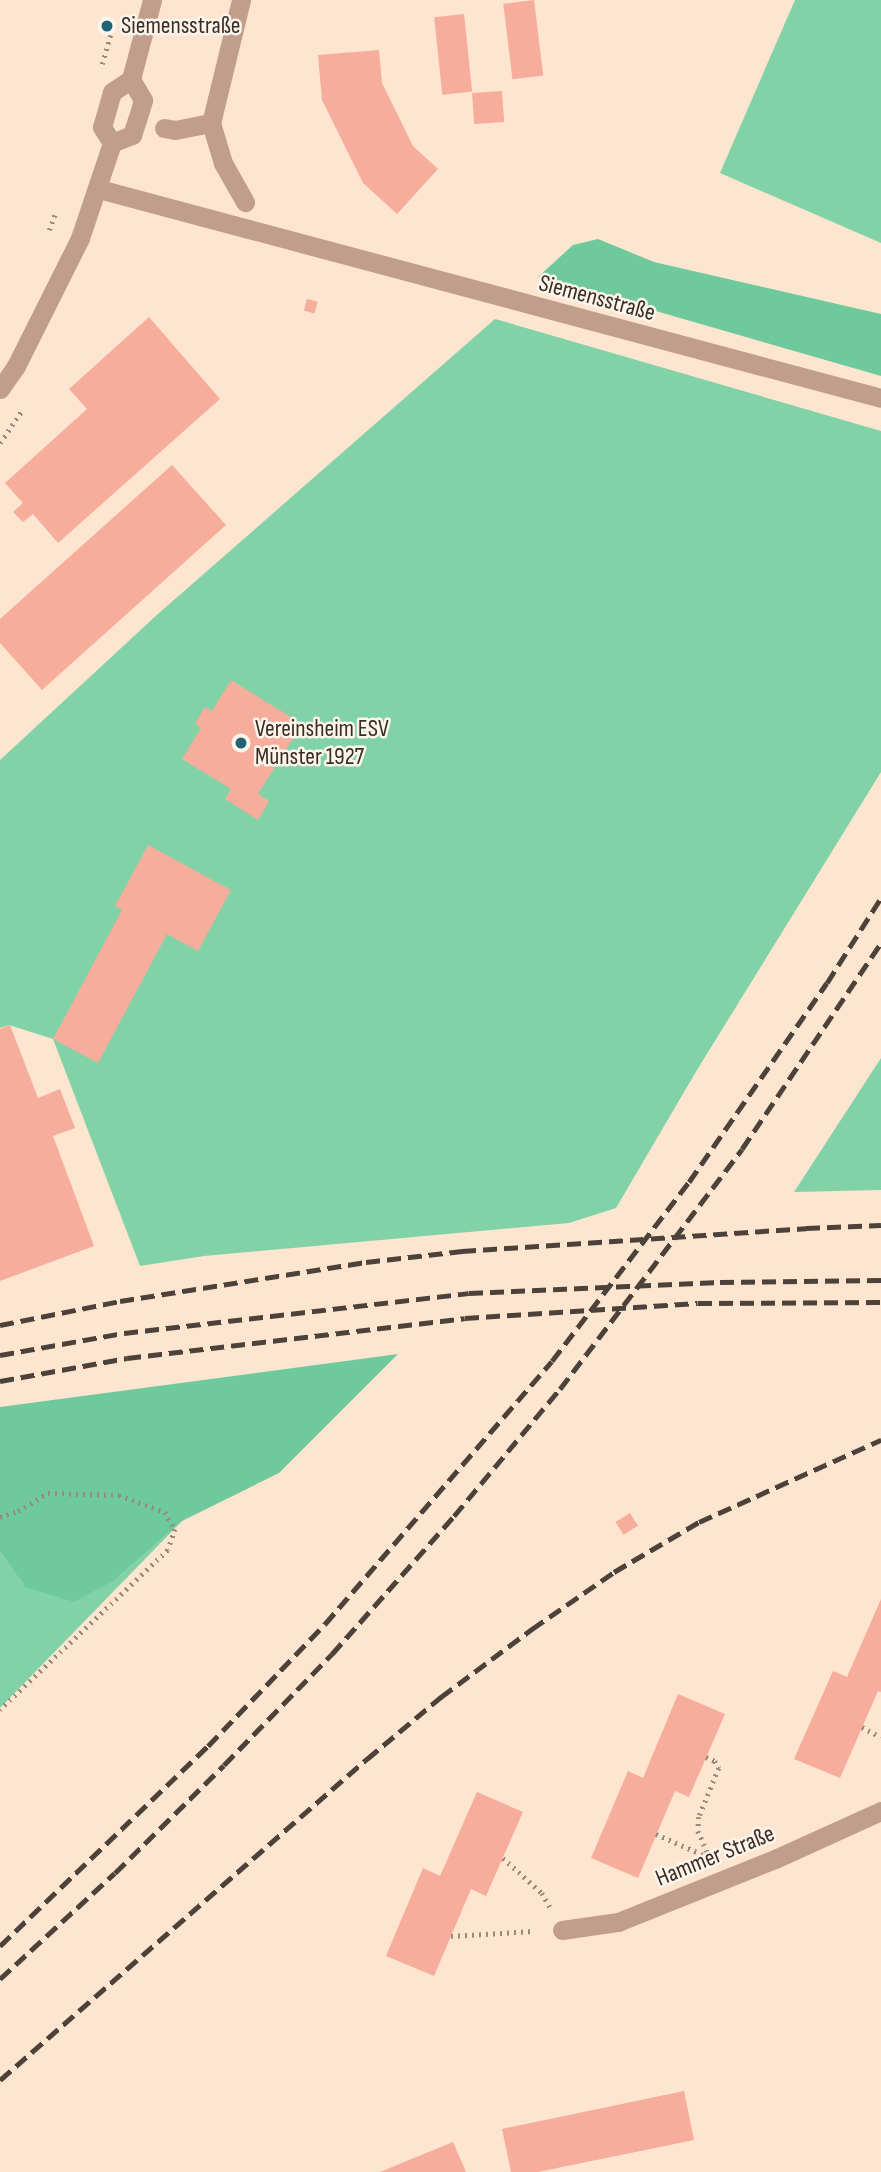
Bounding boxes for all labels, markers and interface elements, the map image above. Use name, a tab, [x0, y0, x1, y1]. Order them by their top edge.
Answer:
place label: Siemensstraße	[121, 12, 240, 40]
marker: Siemensstraße	[99, 18, 115, 34]
street label: Siemensstraße	[536, 269, 658, 327]
place label: Vereinsheim ESV Münster 1927	[255, 715, 389, 771]
marker: Vereinsheim ESV Münster 1927	[233, 735, 249, 751]
street label: Hammer Straße	[651, 1819, 779, 1893]

